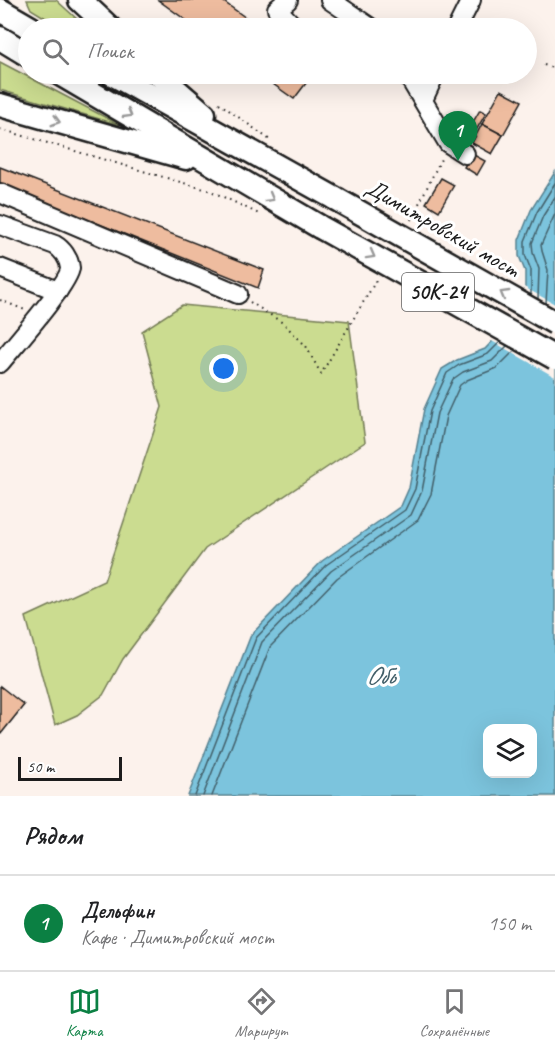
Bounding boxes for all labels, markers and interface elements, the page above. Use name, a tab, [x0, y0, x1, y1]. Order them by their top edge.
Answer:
search box	[18, 18, 537, 84]
icon: search	[39, 35, 72, 68]
text: Поиск	[87, 37, 133, 65]
one-way arrow	[122, 107, 132, 118]
pin: 1	[438, 112, 478, 161]
one-way arrow	[50, 114, 61, 126]
street label: Димитровский мост	[361, 172, 526, 285]
one-way arrow	[264, 190, 274, 202]
one-way arrow	[365, 248, 375, 259]
road number: 50К-24	[402, 273, 474, 311]
one-way arrow	[500, 290, 510, 301]
your location	[209, 354, 238, 383]
water label: Обь	[366, 659, 398, 692]
map controls	[483, 724, 537, 778]
button: layers	[483, 724, 537, 778]
scale bar	[18, 754, 122, 782]
text: 50 m	[27, 757, 54, 777]
text: Рядом	[24, 819, 82, 852]
text: Дельфин	[81, 897, 154, 925]
text: 1	[39, 911, 48, 936]
text: 150 m	[488, 911, 531, 936]
text: Кафе · Димитровский мост	[81, 925, 274, 950]
tab: Карта	[66, 985, 103, 1041]
tab: Маршрут	[235, 985, 287, 1041]
tab: Сохранённые	[419, 985, 489, 1041]

